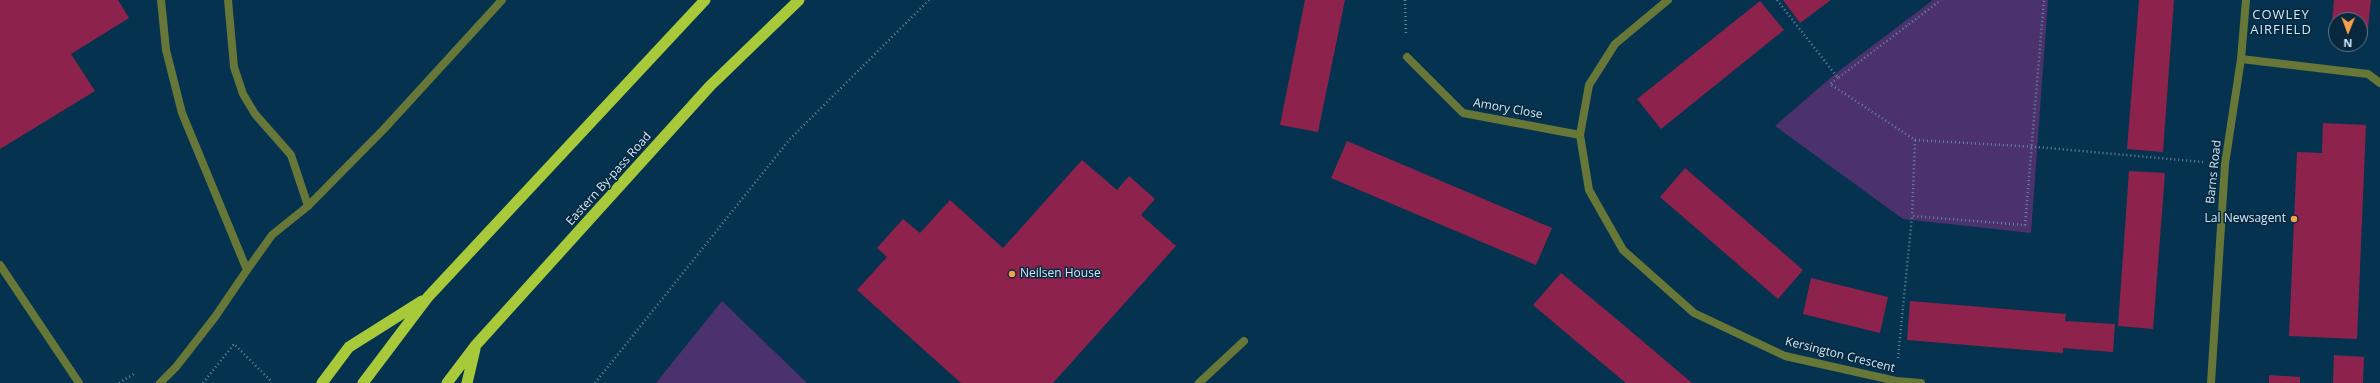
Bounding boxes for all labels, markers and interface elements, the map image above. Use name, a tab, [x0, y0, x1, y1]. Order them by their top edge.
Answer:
district label: COWLEY AIRFIELD	[2250, 7, 2312, 38]
north arrow	[2328, 12, 2368, 52]
text: N	[2343, 36, 2352, 51]
street label: Amory Close	[1472, 96, 1544, 122]
street label: Eastern By-pass Road	[563, 129, 655, 229]
street label: Barns Road	[2203, 139, 2225, 205]
place label: Lal Newsagent	[2205, 212, 2286, 226]
marker: Lal Newsagent	[2289, 214, 2299, 224]
place label: Neilsen House	[1020, 267, 1101, 281]
marker: Neilsen House	[1007, 269, 1017, 279]
street label: Kersington Crescent	[1784, 334, 1896, 376]

